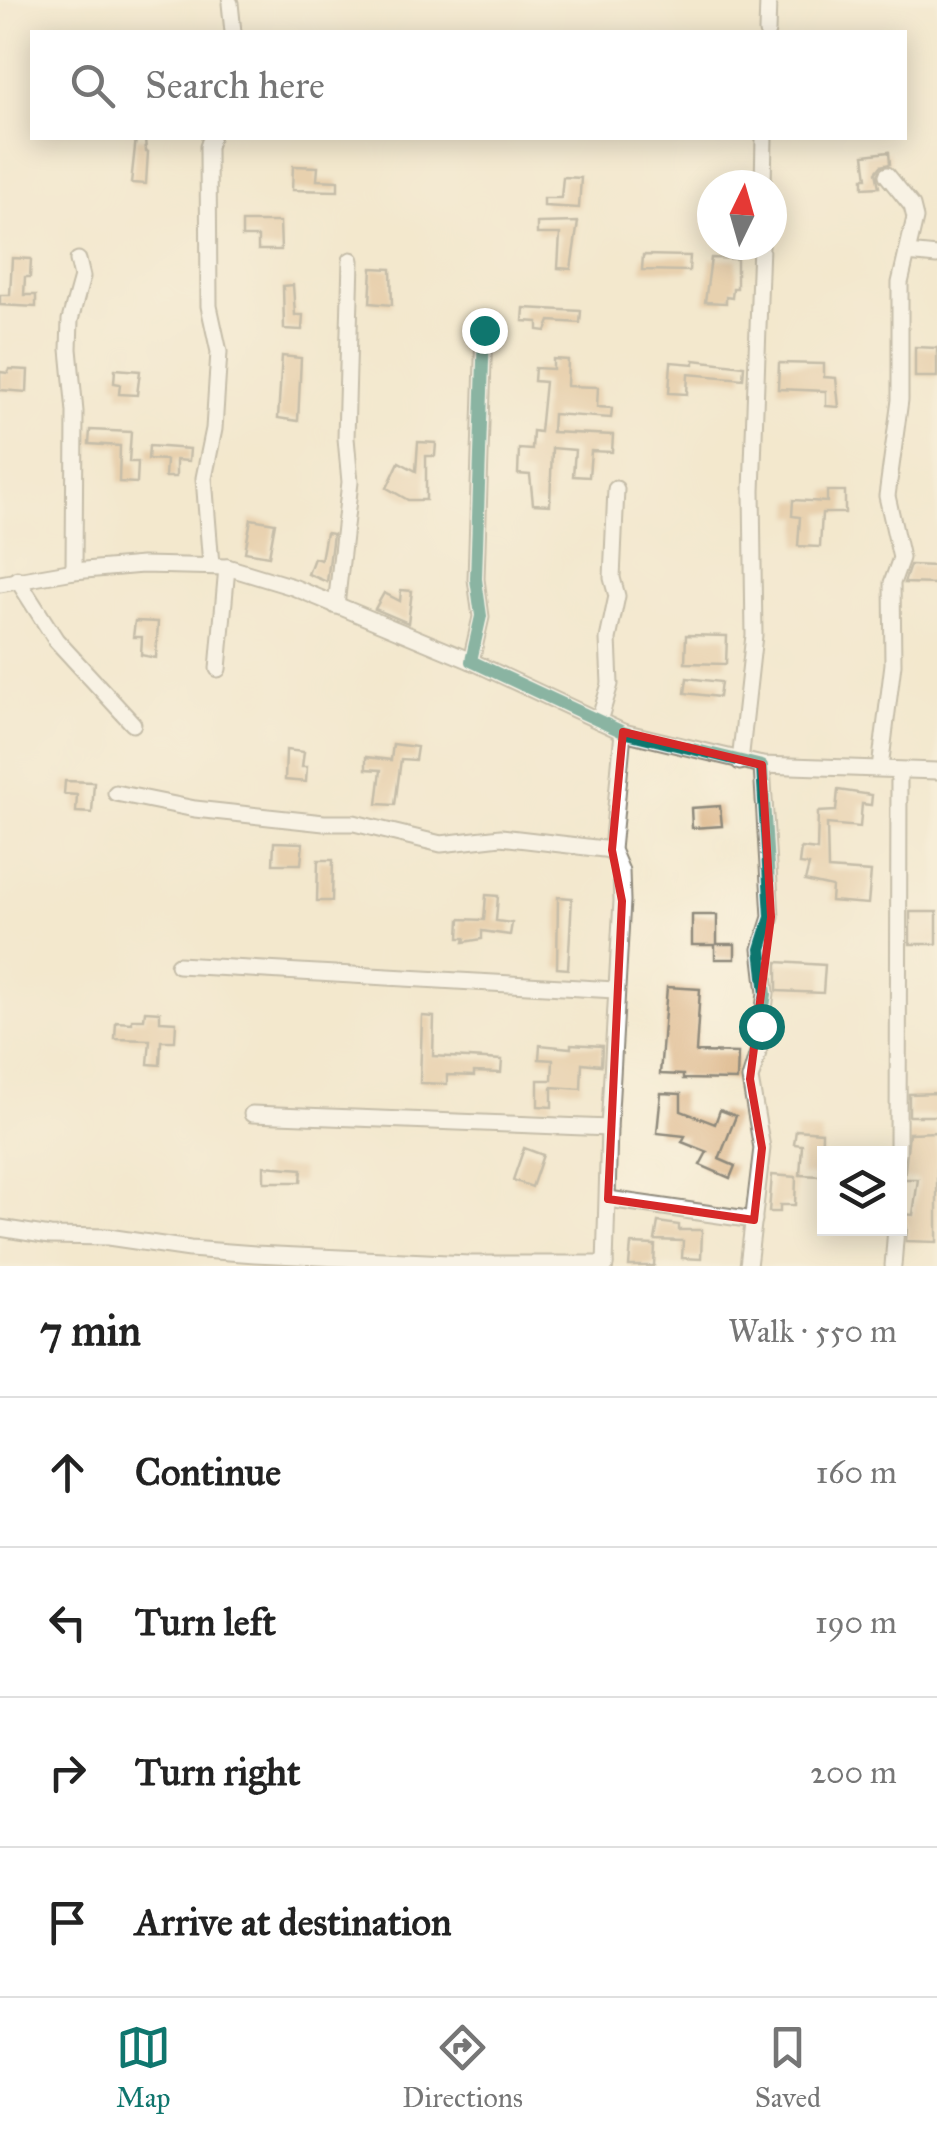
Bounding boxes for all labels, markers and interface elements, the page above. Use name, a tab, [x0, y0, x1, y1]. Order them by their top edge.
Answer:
search box	[30, 30, 907, 140]
icon: search	[65, 58, 120, 113]
text: Search here	[145, 62, 325, 108]
north arrow	[697, 170, 787, 260]
route end	[462, 308, 508, 354]
route start	[739, 1004, 785, 1050]
map controls	[817, 1146, 907, 1236]
button: layers	[817, 1146, 907, 1236]
text: 7 min	[40, 1305, 141, 1357]
text: Walk · 550 m	[728, 1312, 897, 1351]
icon: ahead	[40, 1445, 95, 1500]
text: Continue	[135, 1449, 281, 1495]
text: 160 m	[816, 1453, 897, 1492]
icon: left	[40, 1595, 95, 1650]
text: Turn left	[135, 1599, 276, 1645]
text: 190 m	[815, 1603, 897, 1642]
icon: right	[40, 1745, 95, 1800]
text: Turn right	[135, 1749, 301, 1795]
text: 200 m	[810, 1753, 897, 1792]
icon: arrive	[40, 1895, 95, 1950]
text: Arrive at destination	[135, 1899, 452, 1945]
tab: Map	[116, 2020, 171, 2115]
tab: Directions	[402, 2020, 523, 2115]
tab: Saved	[755, 2020, 821, 2115]

